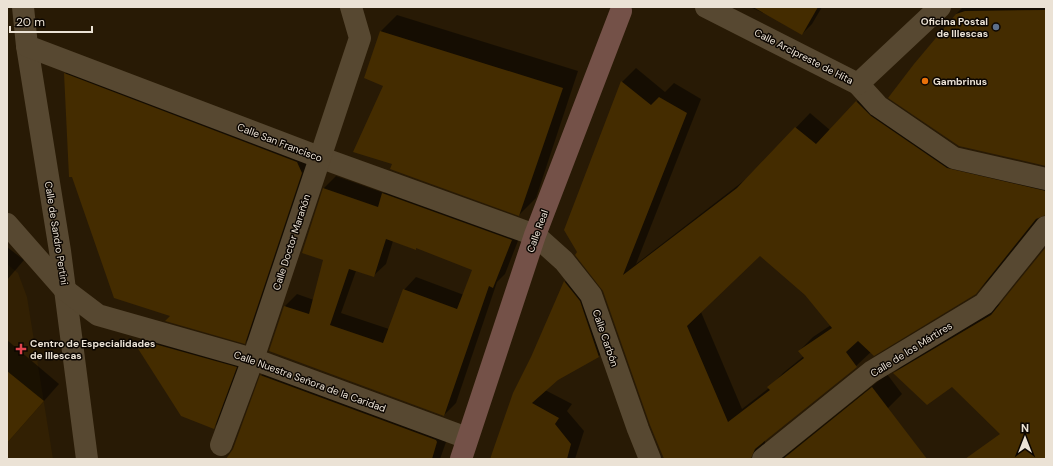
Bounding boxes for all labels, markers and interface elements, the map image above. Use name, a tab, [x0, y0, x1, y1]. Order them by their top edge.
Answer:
scale bar	[10, 8, 92, 34]
text: 20 m	[16, 14, 45, 30]
place label: Oficina Postal de Illescas	[921, 15, 988, 40]
marker: Oficina Postal de Illescas	[991, 22, 1001, 32]
street label: Calle Arcipreste de Hita	[752, 26, 855, 87]
place label: Gambrinus	[933, 75, 987, 88]
marker: Gambrinus	[920, 76, 930, 86]
street label: Calle San Francisco	[235, 120, 324, 165]
street label: Calle de Sandro Pertini	[42, 180, 71, 286]
street label: Calle Doctor Marañón	[270, 192, 313, 292]
street label: Calle Real	[524, 208, 551, 254]
street label: Calle Carbón	[590, 308, 621, 369]
street label: Calle de los Mártires	[868, 319, 955, 380]
place label: Centro de Especialidades de Illescas	[30, 337, 155, 362]
marker: Centro de Especialidades de Illescas	[15, 343, 27, 355]
street label: Calle Nuestra Señora de la Caridad	[232, 348, 388, 415]
north arrow	[1005, 418, 1045, 458]
text: N	[1021, 421, 1029, 435]

